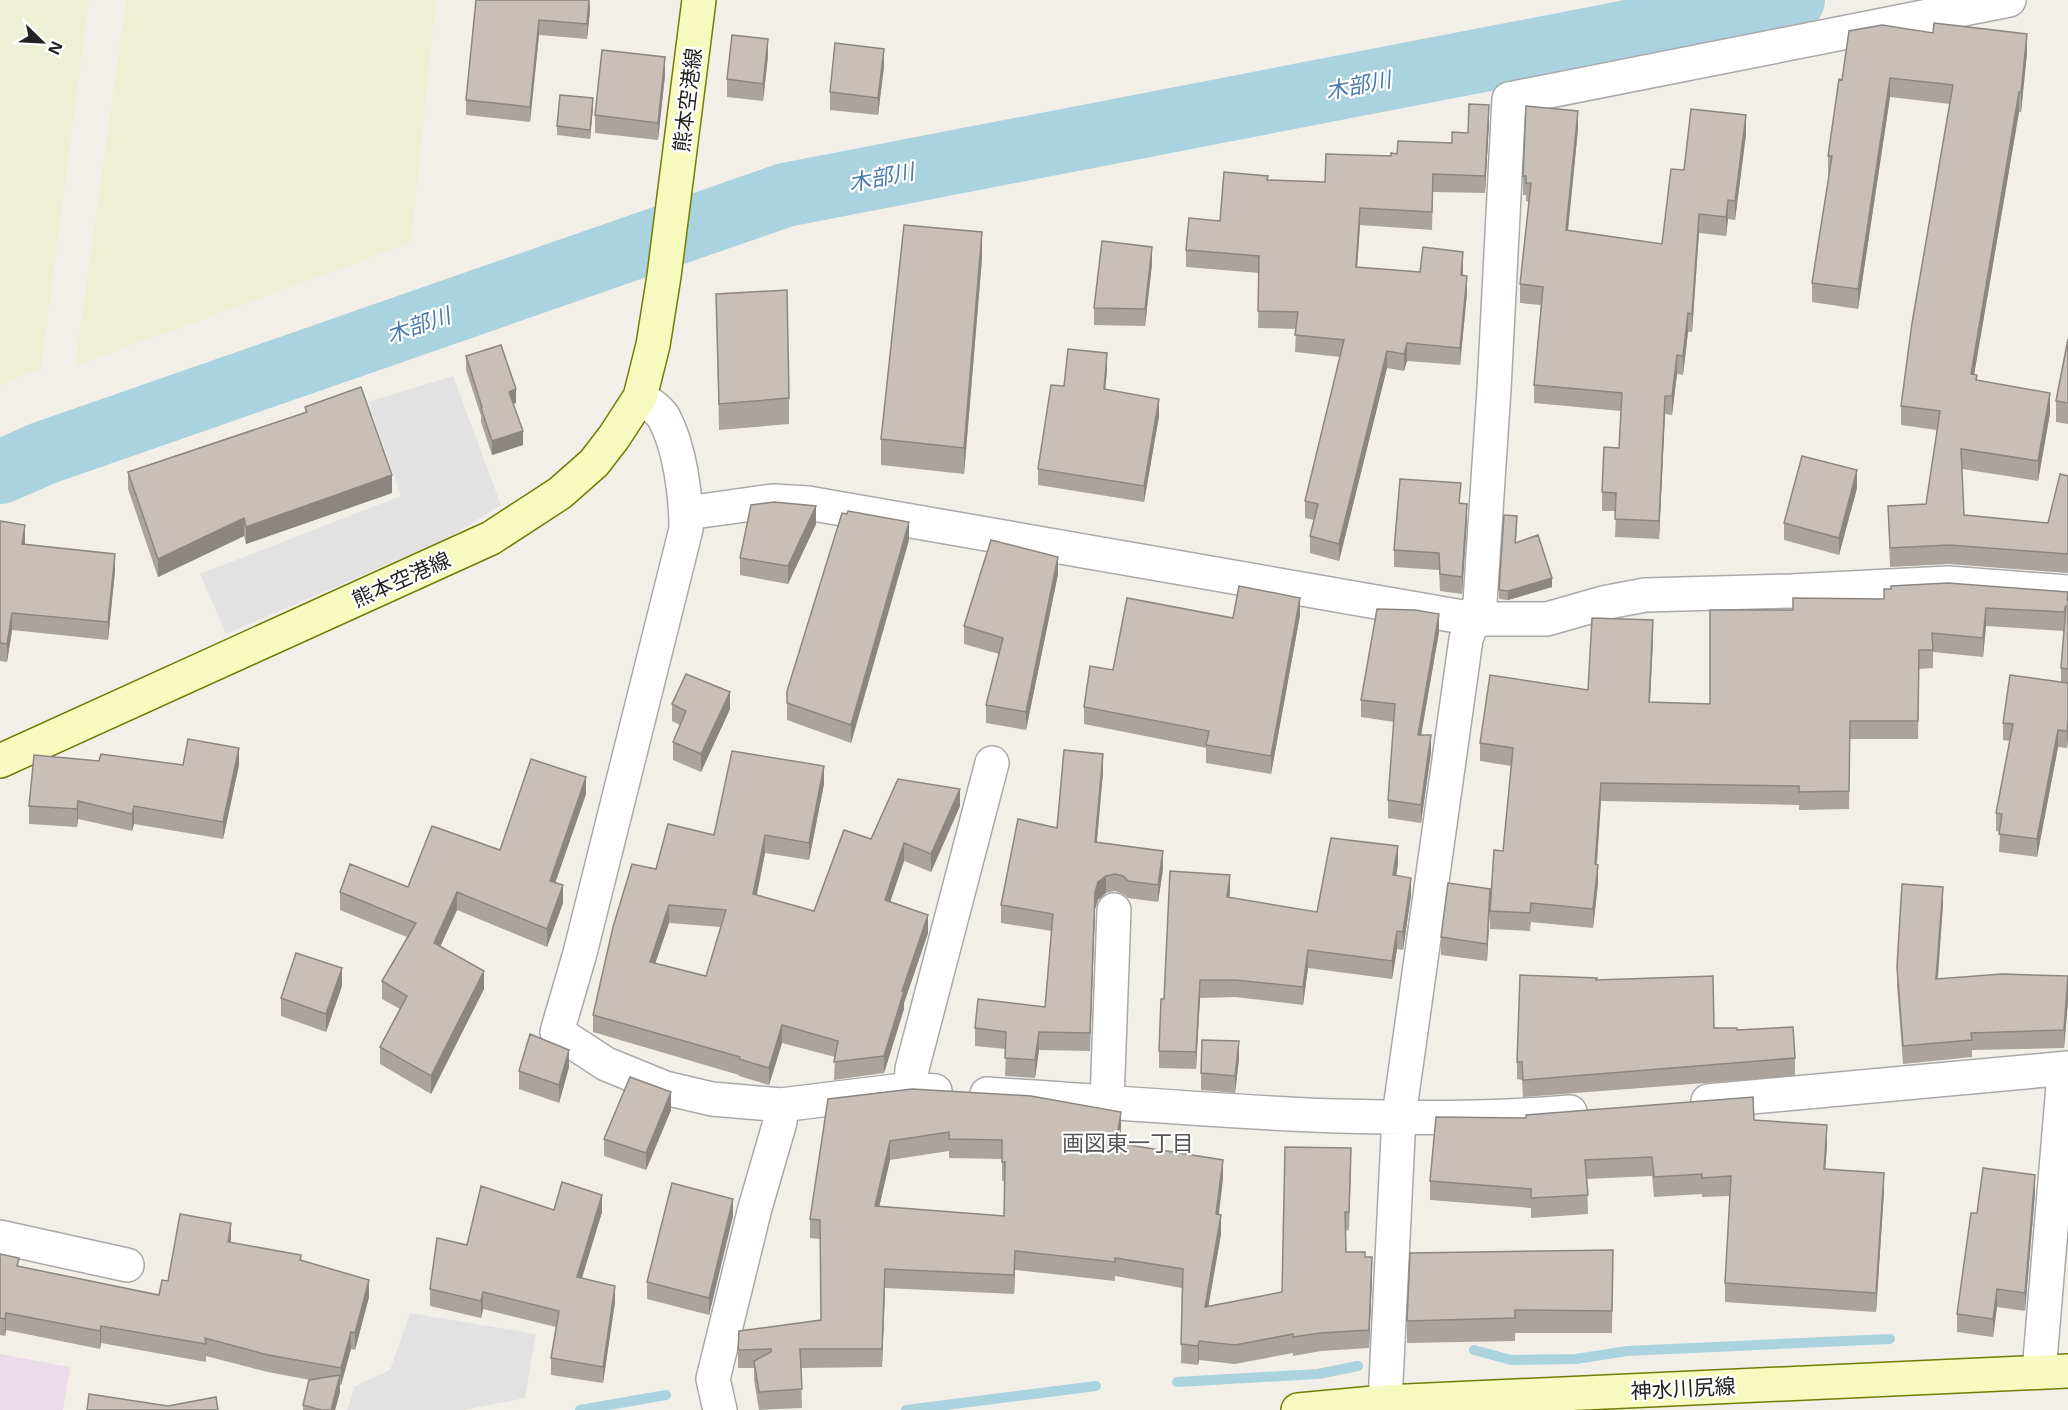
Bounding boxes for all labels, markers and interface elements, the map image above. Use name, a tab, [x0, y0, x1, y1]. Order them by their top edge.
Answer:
north arrow	[12, 12, 72, 72]
text: N	[43, 38, 68, 59]
street label: 熊本空港線	[667, 46, 707, 154]
water label: 木部川	[1323, 63, 1395, 105]
water label: 木部川	[846, 155, 918, 197]
water label: 木部川	[382, 298, 456, 349]
street label: 熊本空港線	[347, 545, 455, 613]
district label: 画図東一丁目	[1062, 1127, 1194, 1157]
street label: 神水川尻線	[1630, 1371, 1736, 1405]

